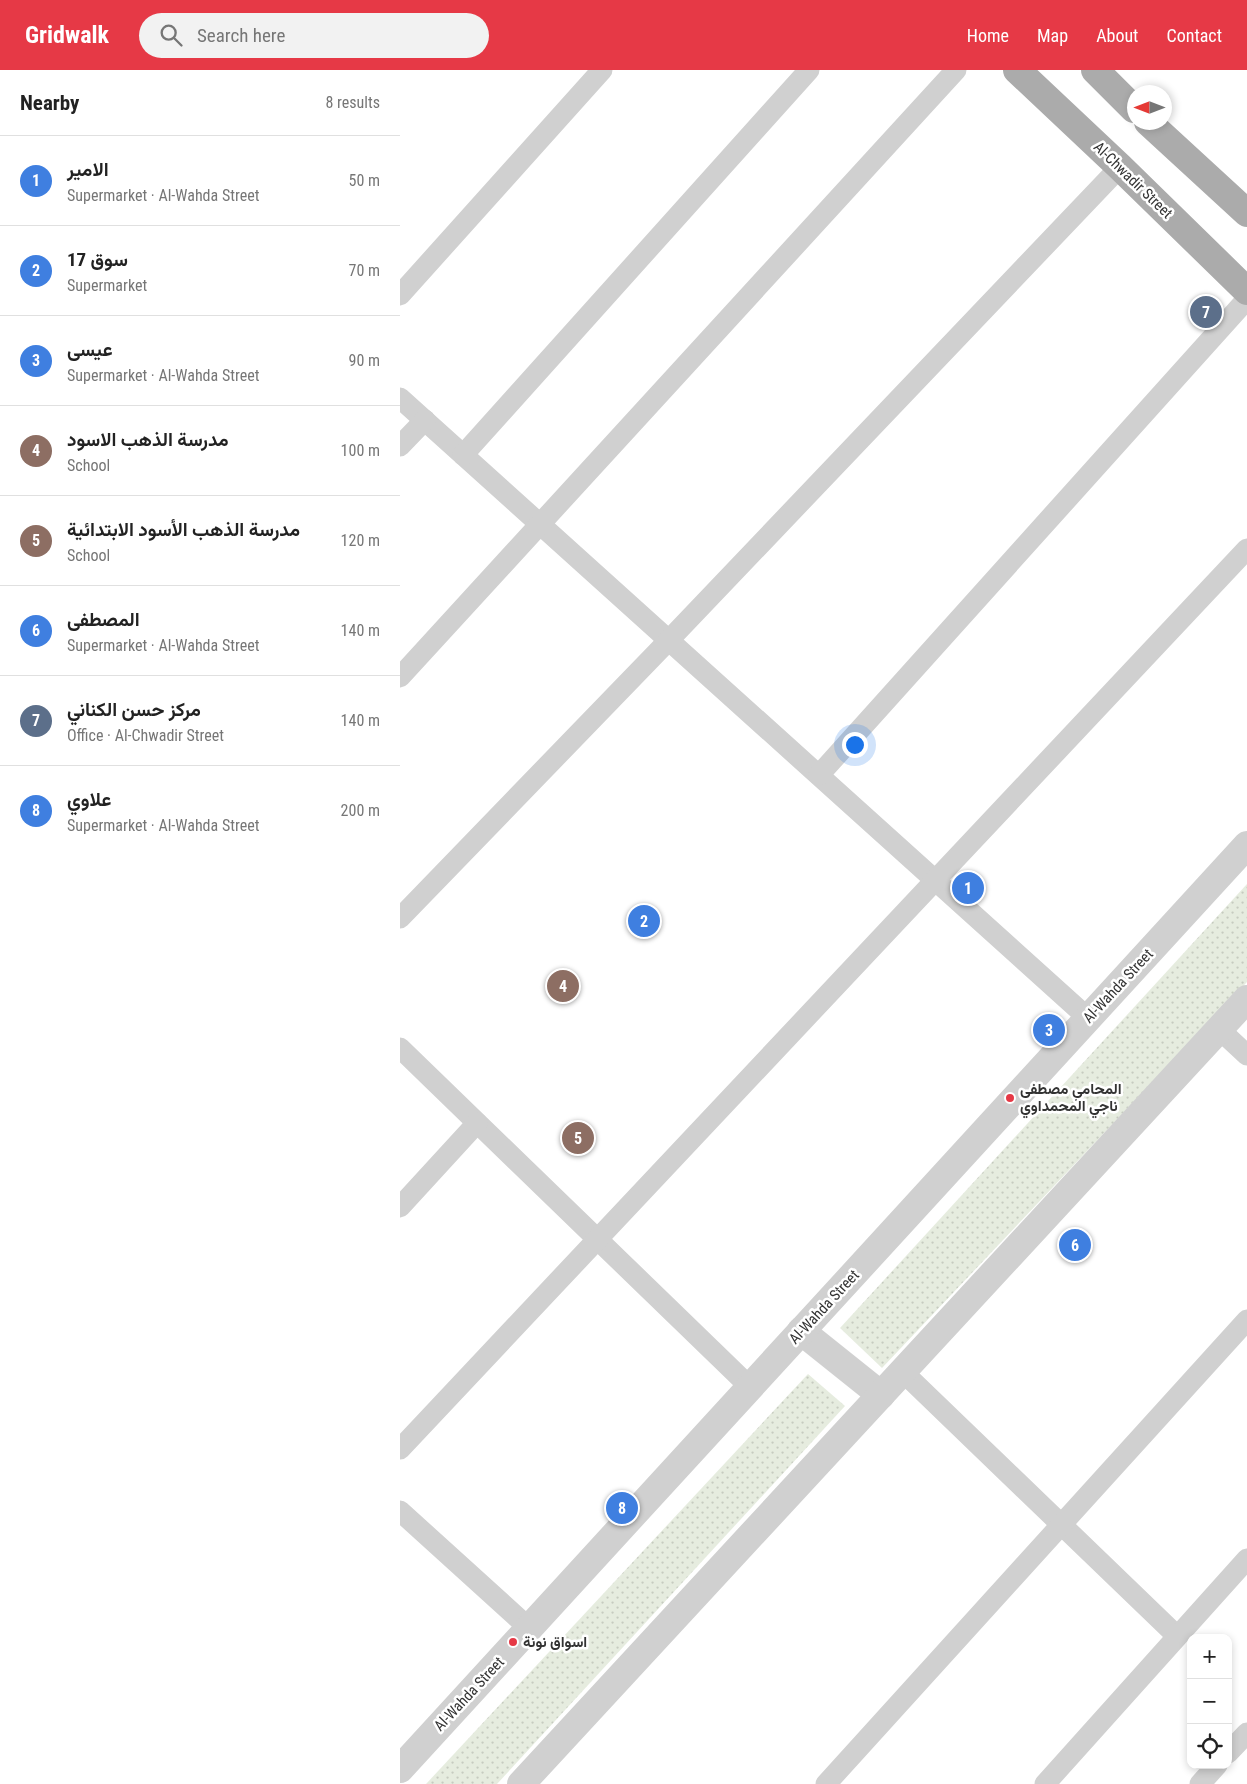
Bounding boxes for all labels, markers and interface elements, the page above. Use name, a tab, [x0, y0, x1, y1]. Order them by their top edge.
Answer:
search box	[139, 13, 489, 58]
text: Gridwalk	[25, 21, 109, 49]
icon: search	[157, 21, 185, 49]
text: Search here	[197, 24, 285, 47]
text: Home	[967, 25, 1009, 46]
text: Map	[1037, 25, 1068, 46]
text: About	[1096, 25, 1138, 46]
text: Contact	[1166, 25, 1222, 46]
north arrow	[1127, 85, 1172, 130]
text: Nearby	[20, 91, 79, 115]
text: 8 results	[325, 93, 380, 112]
street label: Al-Chwadir Street	[1090, 138, 1176, 222]
text: الامير	[67, 158, 109, 181]
text: 1	[32, 171, 40, 190]
text: 50 m	[348, 171, 380, 190]
text: Supermarket · Al-Wahda Street	[67, 186, 259, 205]
text: سوق 17	[67, 248, 128, 271]
text: 2	[32, 261, 40, 280]
text: 70 m	[348, 261, 380, 280]
text: Supermarket	[67, 276, 147, 295]
pin: 7	[1190, 293, 1222, 331]
text: عيسى	[67, 338, 113, 361]
text: 3	[32, 351, 40, 370]
text: 90 m	[348, 351, 380, 370]
text: Supermarket · Al-Wahda Street	[67, 366, 259, 385]
text: مدرسة الذهب الاسود	[67, 428, 229, 451]
text: 4	[32, 441, 40, 460]
text: 100 m	[341, 441, 380, 460]
text: School	[67, 456, 110, 475]
text: مدرسة الذهب الأسود الابتدائية	[67, 518, 300, 541]
text: 5	[32, 531, 40, 550]
text: 120 m	[341, 531, 380, 550]
text: School	[67, 546, 110, 565]
text: المصطفى	[67, 608, 140, 631]
text: 6	[32, 621, 40, 640]
text: 140 m	[341, 621, 380, 640]
text: Supermarket · Al-Wahda Street	[67, 636, 259, 655]
text: مركز حسن الكناني	[67, 698, 201, 721]
text: 7	[32, 711, 40, 730]
text: 140 m	[341, 711, 380, 730]
text: Office · Al-Chwadir Street	[67, 726, 224, 745]
your location	[842, 732, 868, 758]
text: علاوي	[67, 788, 111, 811]
text: 8	[32, 801, 40, 820]
text: 200 m	[341, 801, 380, 820]
text: Supermarket · Al-Wahda Street	[67, 816, 259, 835]
pin: 1	[952, 869, 984, 907]
pin: 2	[628, 902, 660, 940]
street label: Al-Wahda Street	[1079, 945, 1157, 1027]
pin: 4	[547, 967, 579, 1005]
pin: 3	[1033, 1011, 1065, 1049]
place label: المحامي مصطفى ناجي المحمداوي	[1020, 1080, 1122, 1119]
marker: المحامي مصطفى ناجي المحمداوي	[1004, 1092, 1016, 1104]
pin: 5	[562, 1119, 594, 1157]
pin: 6	[1059, 1226, 1091, 1264]
street label: Al-Wahda Street	[785, 1266, 863, 1348]
pin: 8	[606, 1489, 638, 1527]
place label: اسواق نونة	[523, 1633, 587, 1651]
map controls	[1187, 1634, 1232, 1769]
button: +	[1187, 1634, 1232, 1679]
marker: اسواق نونة	[507, 1636, 519, 1648]
street label: Al-Wahda Street	[430, 1653, 508, 1735]
button: −	[1187, 1679, 1232, 1724]
button: locate	[1187, 1724, 1232, 1769]

